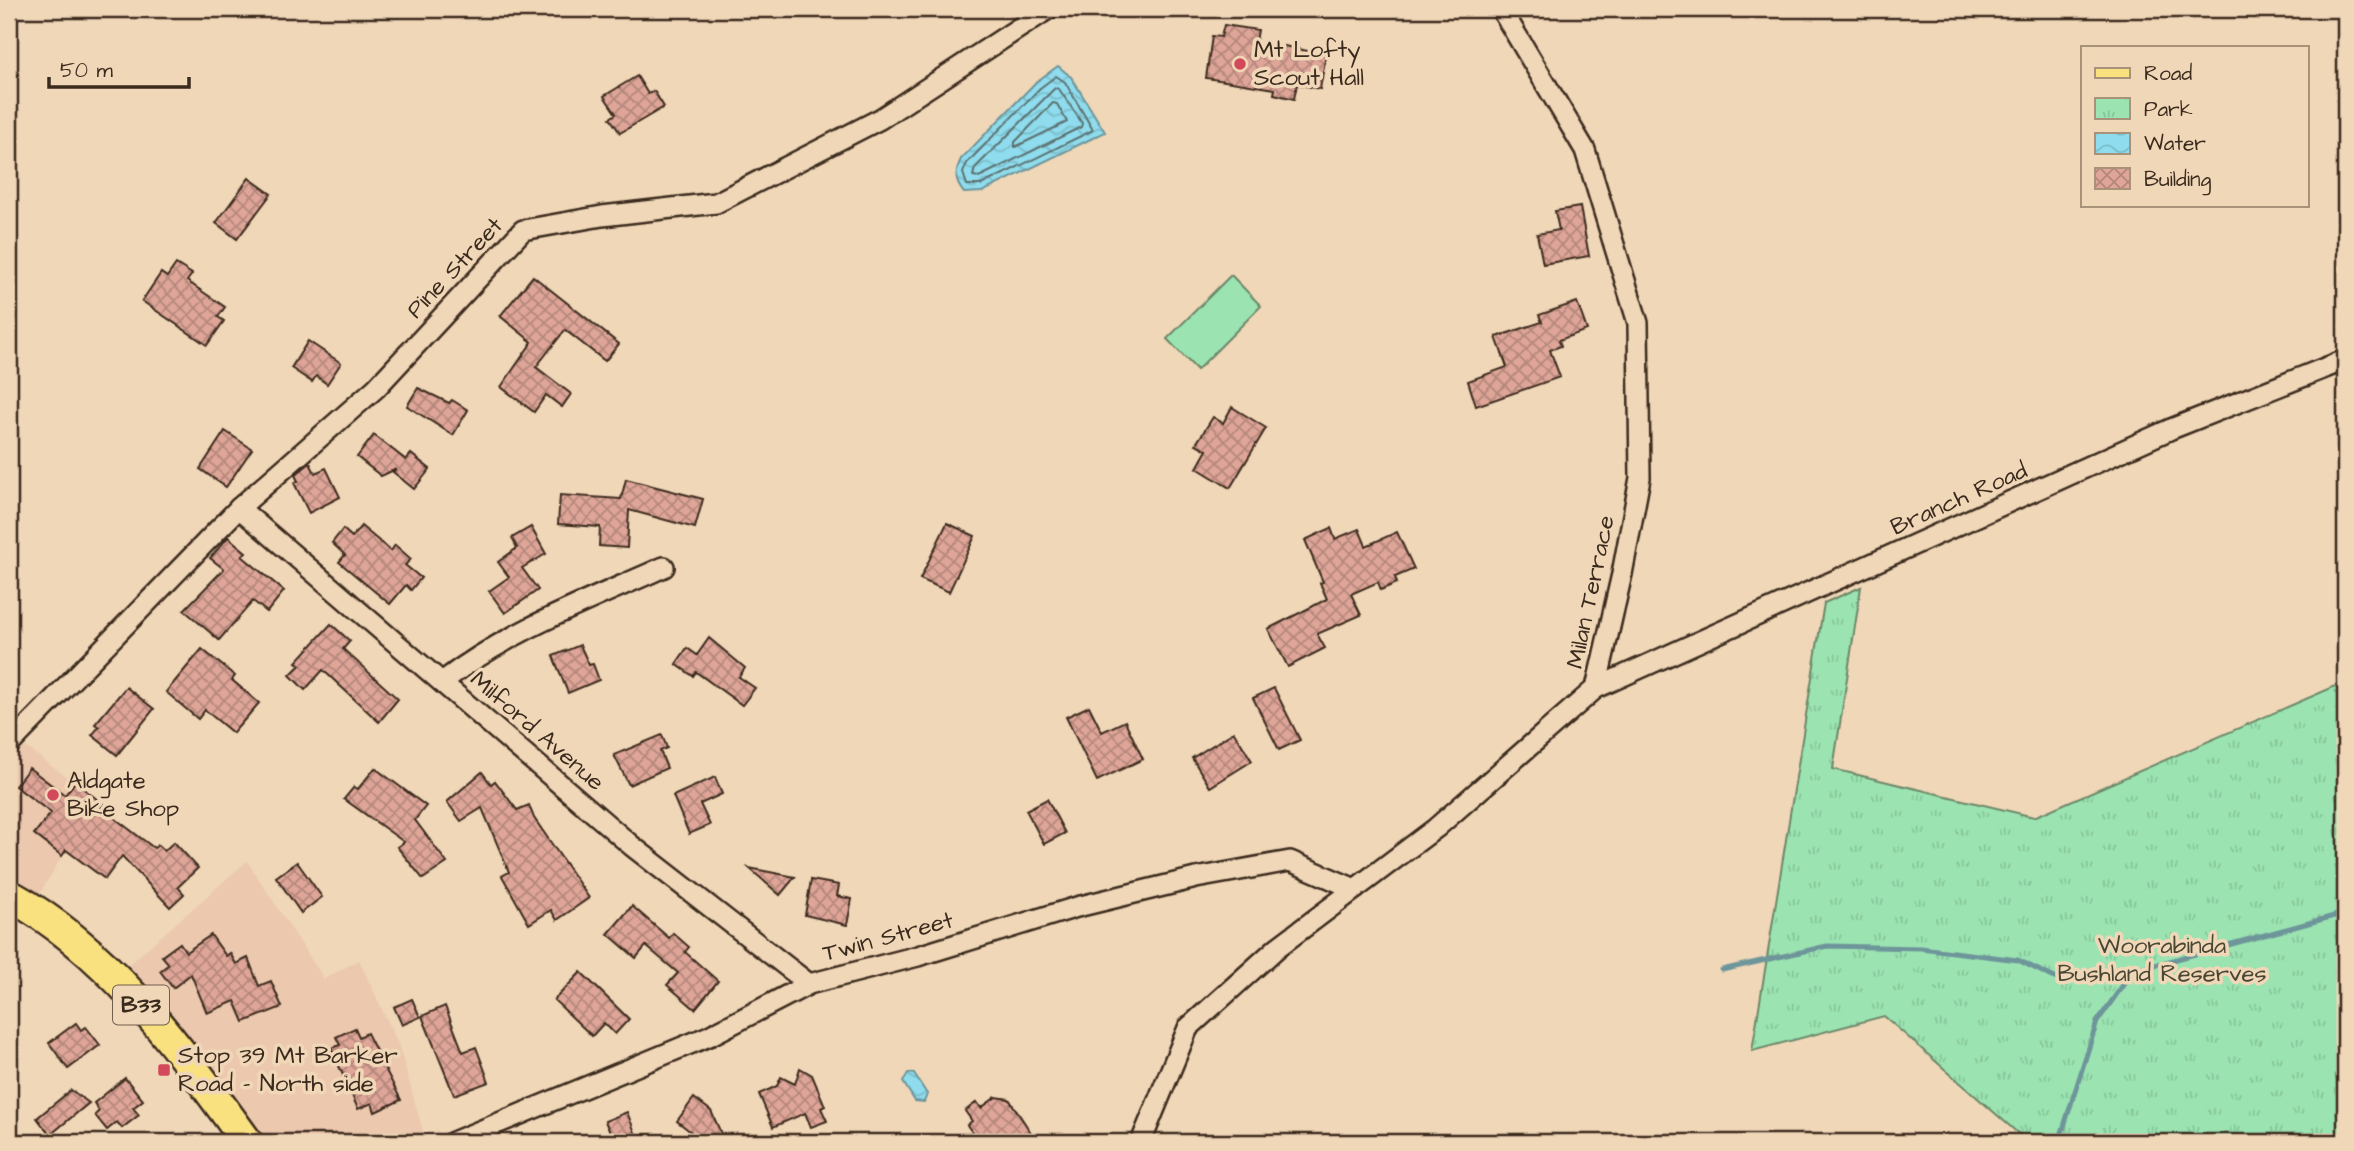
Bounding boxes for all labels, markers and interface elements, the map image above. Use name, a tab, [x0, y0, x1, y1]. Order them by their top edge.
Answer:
place label: Mt Lofty Scout Hall	[1254, 33, 1364, 95]
scale bar	[49, 46, 189, 90]
legend	[2081, 46, 2308, 206]
text: 50 m	[60, 56, 114, 85]
marker: Mt Lofty Scout Hall	[1232, 56, 1248, 72]
text: Road	[2144, 59, 2192, 88]
text: Park	[2144, 95, 2193, 124]
text: Water	[2144, 129, 2206, 158]
text: Building	[2144, 165, 2212, 196]
street label: Pine Street	[399, 210, 511, 326]
street label: Branch Road	[1885, 454, 2033, 544]
street label: Milan Terrace	[1558, 512, 1624, 672]
street label: Milford Avenue	[462, 663, 612, 799]
place label: Aldgate Bike Shop	[67, 764, 179, 826]
marker: Aldgate Bike Shop	[45, 787, 61, 803]
street label: Twin Street	[819, 903, 957, 971]
park label: Woorabinda Bushland Reserves	[2058, 929, 2266, 991]
road number: B33	[113, 986, 169, 1024]
place label: Stop 39 Mt Barker Road - North side	[178, 1039, 398, 1101]
marker: Stop 39 Mt Barker Road - North side	[156, 1062, 172, 1078]

